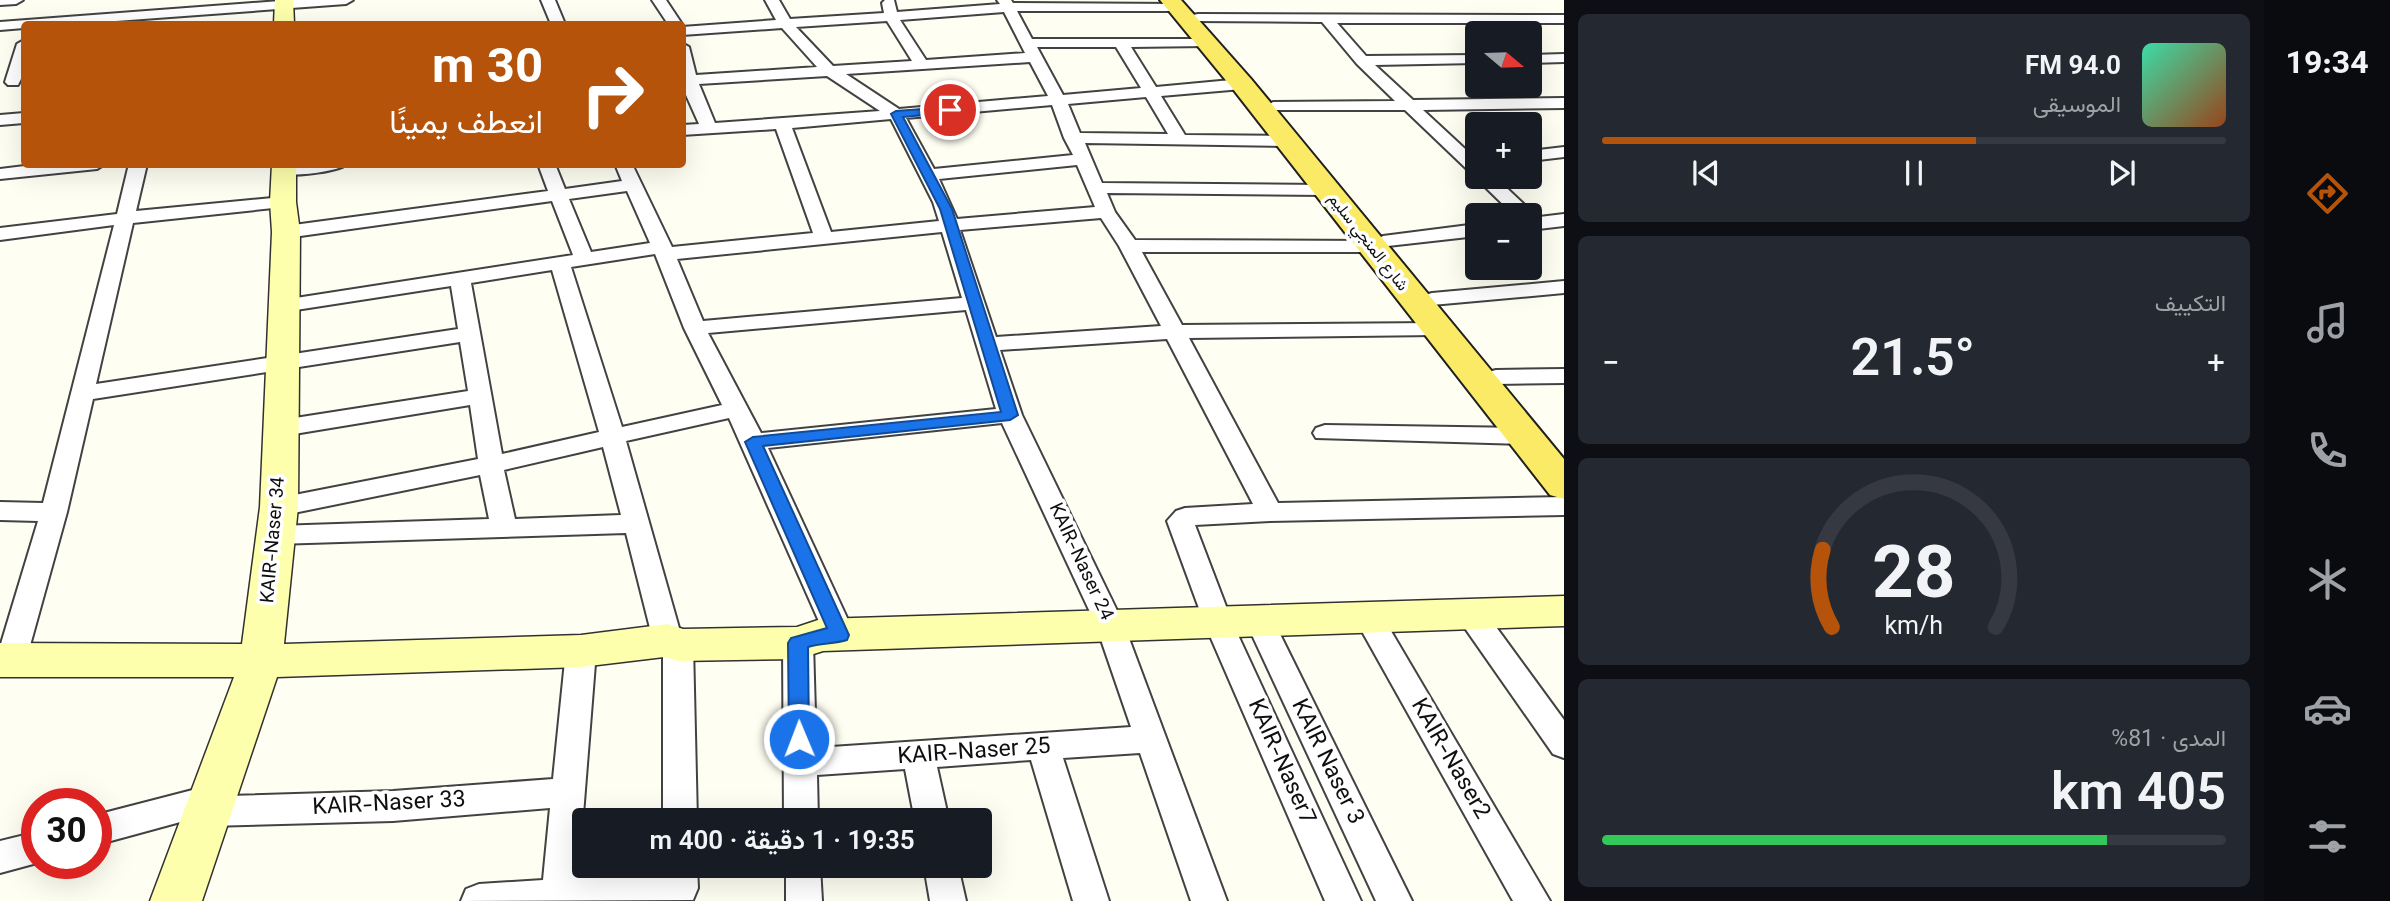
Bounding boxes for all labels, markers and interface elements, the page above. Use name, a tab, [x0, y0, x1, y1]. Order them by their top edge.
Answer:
north arrow	[1465, 21, 1542, 98]
map controls	[1465, 21, 1542, 280]
text: 30 m	[432, 32, 543, 108]
text: 19:34	[2286, 40, 2369, 90]
text: 94.0 FM	[2025, 47, 2121, 88]
icon: right	[567, 49, 658, 140]
pin	[920, 80, 980, 140]
text: الموسيقى	[2033, 88, 2121, 124]
icon: arrive	[931, 91, 969, 129]
text: انعطف يمينًا	[389, 100, 543, 150]
button: +	[1465, 112, 1542, 189]
icon: previous	[1687, 154, 1725, 192]
icon: pause	[1895, 154, 1933, 192]
icon: next	[2103, 154, 2141, 192]
icon: directions	[2303, 169, 2352, 218]
street label: شارع المنجي سليم	[1321, 189, 1413, 297]
button: −	[1465, 203, 1542, 280]
text: التكييف	[2155, 287, 2226, 323]
icon: music	[2303, 298, 2352, 347]
text: 21.5°	[1850, 322, 1975, 403]
text: −	[1602, 333, 1620, 392]
text: +	[2206, 333, 2226, 392]
icon: phone	[2303, 426, 2352, 475]
street label: KAIR-Naser 34	[254, 475, 294, 604]
street label: KAIR-Naser 24	[1040, 498, 1120, 626]
text: 28	[1872, 523, 1956, 637]
icon: climate	[2303, 555, 2352, 604]
text: km/h	[1885, 608, 1943, 647]
icon: car	[2303, 684, 2352, 733]
street label: KAIR-Naser2	[1401, 692, 1499, 826]
street label: KAIR-Naser7	[1237, 693, 1325, 831]
street label: KAIR Naser 3	[1281, 693, 1373, 831]
position arrow	[762, 702, 836, 776]
text: المدى · 81%	[2111, 722, 2226, 758]
street label: KAIR-Naser 25	[896, 729, 1052, 775]
text: 405 km	[2051, 756, 2226, 837]
street label: KAIR-Naser 33	[311, 782, 467, 826]
speed limit sign: 30	[21, 788, 112, 879]
icon: filters	[2303, 812, 2352, 861]
text: 19:35 · 1 دقيقة · 400 m	[649, 822, 915, 863]

